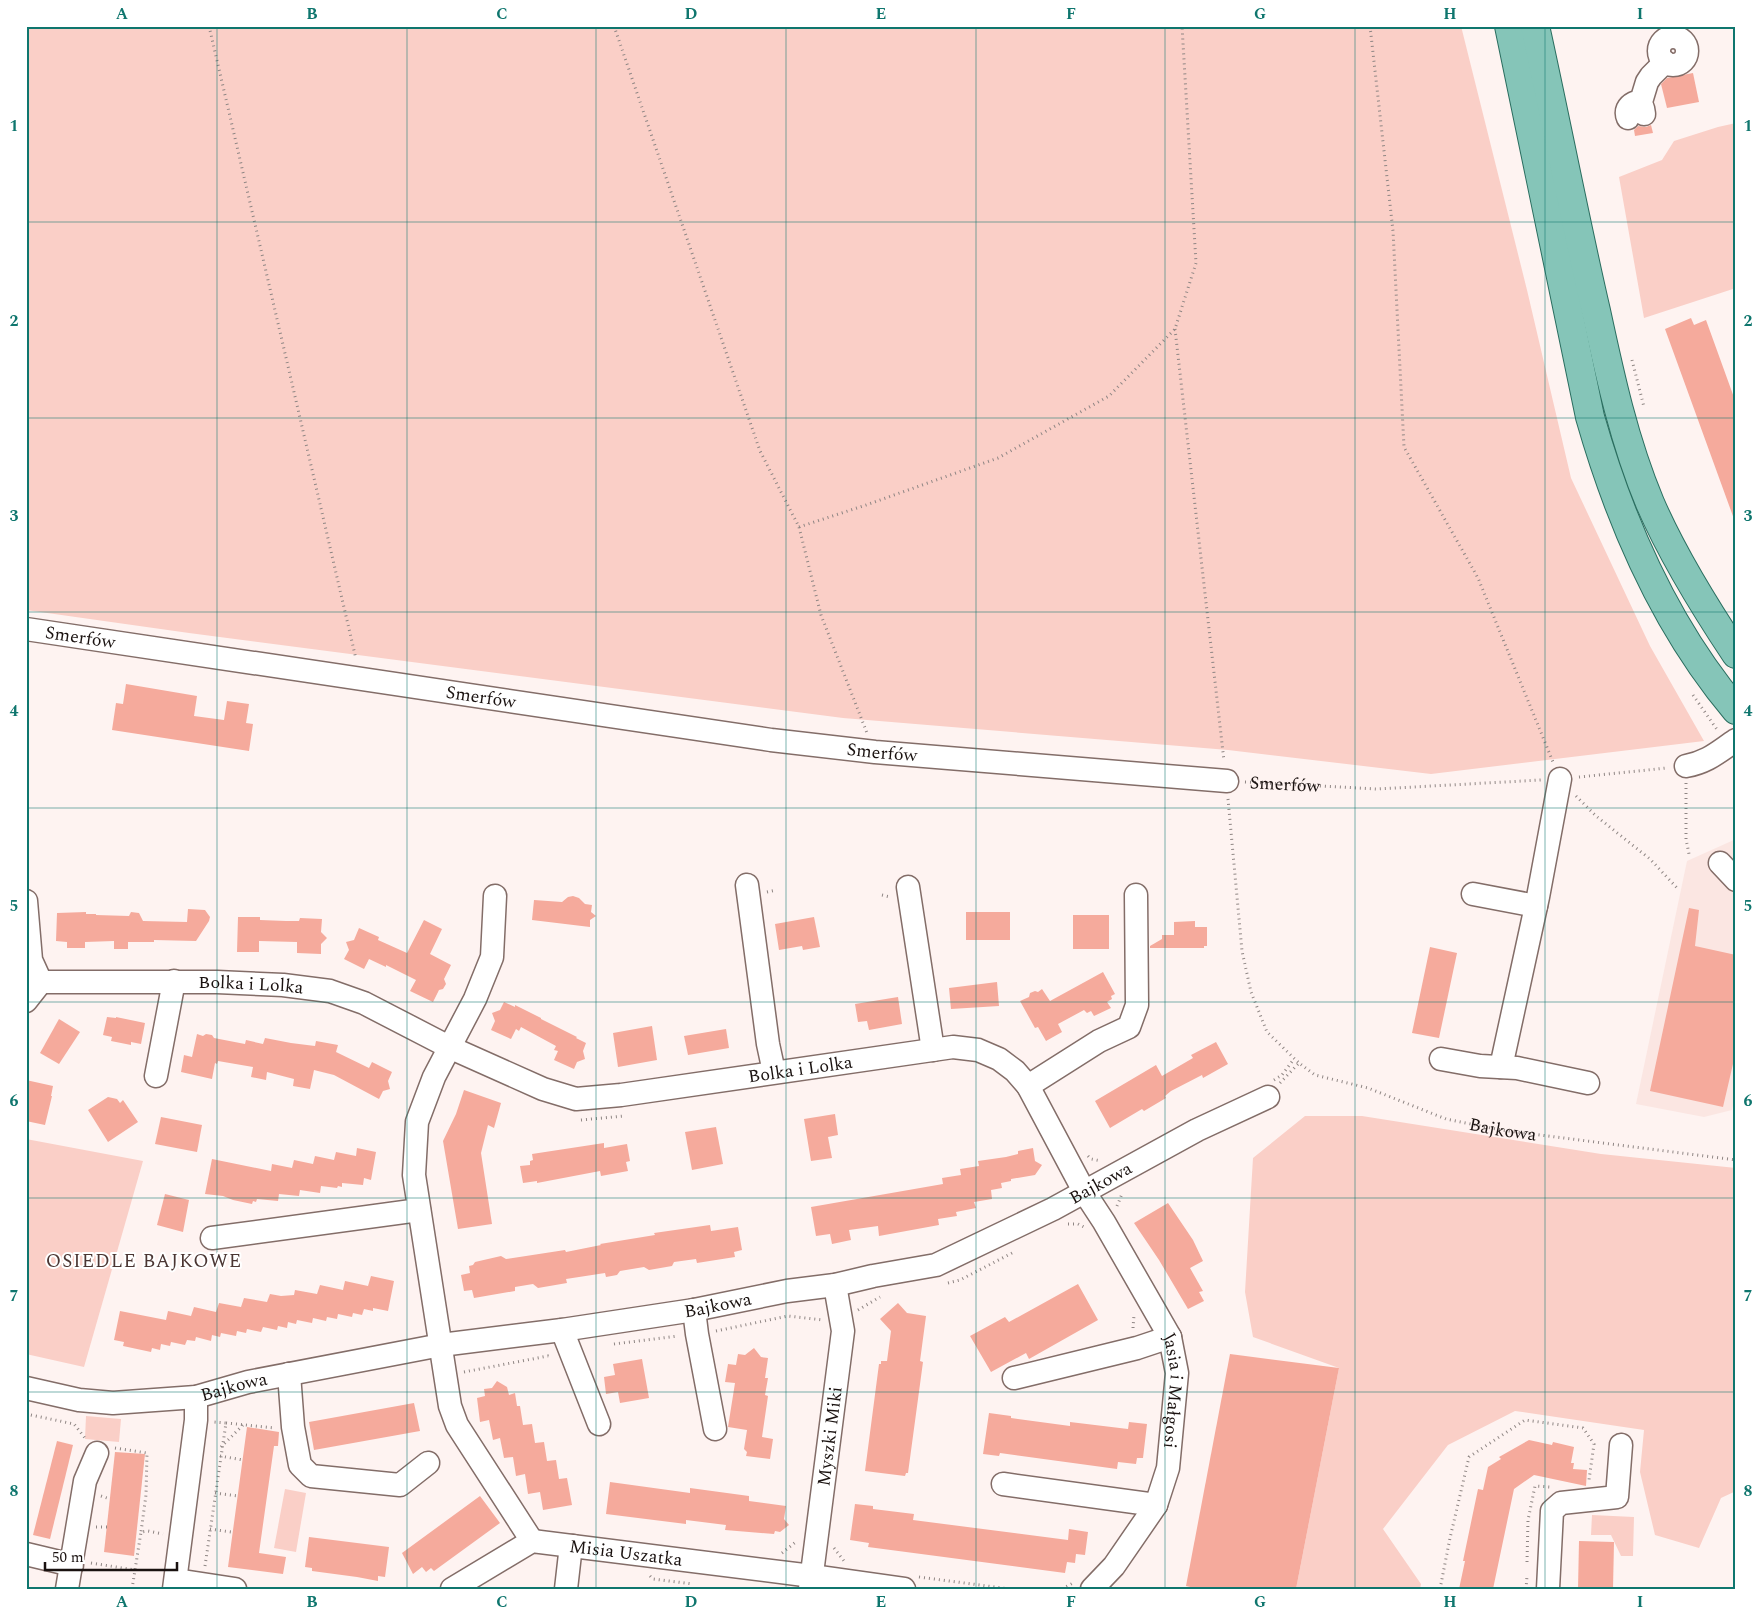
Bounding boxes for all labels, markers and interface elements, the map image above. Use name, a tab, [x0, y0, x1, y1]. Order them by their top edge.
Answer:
text: A	[116, 2, 129, 26]
text: B	[306, 2, 318, 26]
text: C	[496, 2, 508, 26]
text: D	[685, 2, 698, 26]
text: E	[876, 2, 886, 26]
text: F	[1066, 2, 1076, 26]
text: G	[1254, 2, 1266, 26]
text: H	[1443, 2, 1457, 26]
text: I	[1637, 2, 1643, 26]
text: 1	[10, 114, 18, 138]
text: 1	[1744, 114, 1752, 138]
text: 2	[10, 309, 19, 333]
text: 2	[1744, 309, 1753, 333]
text: 3	[10, 504, 19, 528]
text: 3	[1744, 504, 1753, 528]
street label: Smerfów	[43, 619, 118, 656]
street label: Smerfów	[444, 679, 518, 716]
text: 4	[10, 699, 19, 723]
text: 4	[1744, 699, 1753, 723]
street label: Smerfów	[845, 736, 919, 769]
street label: Smerfów	[1249, 769, 1321, 800]
text: 5	[10, 894, 18, 918]
text: 5	[1744, 894, 1752, 918]
street label: Bolka i Lolka	[198, 969, 305, 1002]
street label: Bolka i Lolka	[746, 1049, 855, 1090]
text: 6	[10, 1089, 19, 1113]
text: 6	[1744, 1089, 1753, 1113]
street label: Bajkowa	[1467, 1111, 1538, 1148]
street label: Bajkowa	[1064, 1155, 1137, 1212]
district label: OSIEDLE BAJKOWE	[46, 1247, 242, 1276]
text: 7	[10, 1284, 19, 1308]
text: 7	[1744, 1284, 1753, 1308]
street label: Bajkowa	[682, 1286, 754, 1325]
street label: Jasia i Małgosi	[1156, 1327, 1190, 1450]
street label: Bajkowa	[197, 1366, 270, 1409]
street label: Myszki Miki	[810, 1385, 850, 1488]
text: 8	[10, 1479, 19, 1503]
text: 8	[1744, 1479, 1753, 1503]
street label: Misia Uszatka	[568, 1533, 684, 1574]
scale bar	[45, 1540, 178, 1572]
text: 50 m	[52, 1546, 84, 1569]
text: A	[116, 1590, 129, 1614]
text: B	[306, 1590, 318, 1614]
text: C	[496, 1590, 508, 1614]
text: D	[685, 1590, 698, 1614]
text: E	[876, 1590, 886, 1614]
text: F	[1066, 1590, 1076, 1614]
text: G	[1254, 1590, 1266, 1614]
text: H	[1443, 1590, 1457, 1614]
text: I	[1637, 1590, 1643, 1614]

